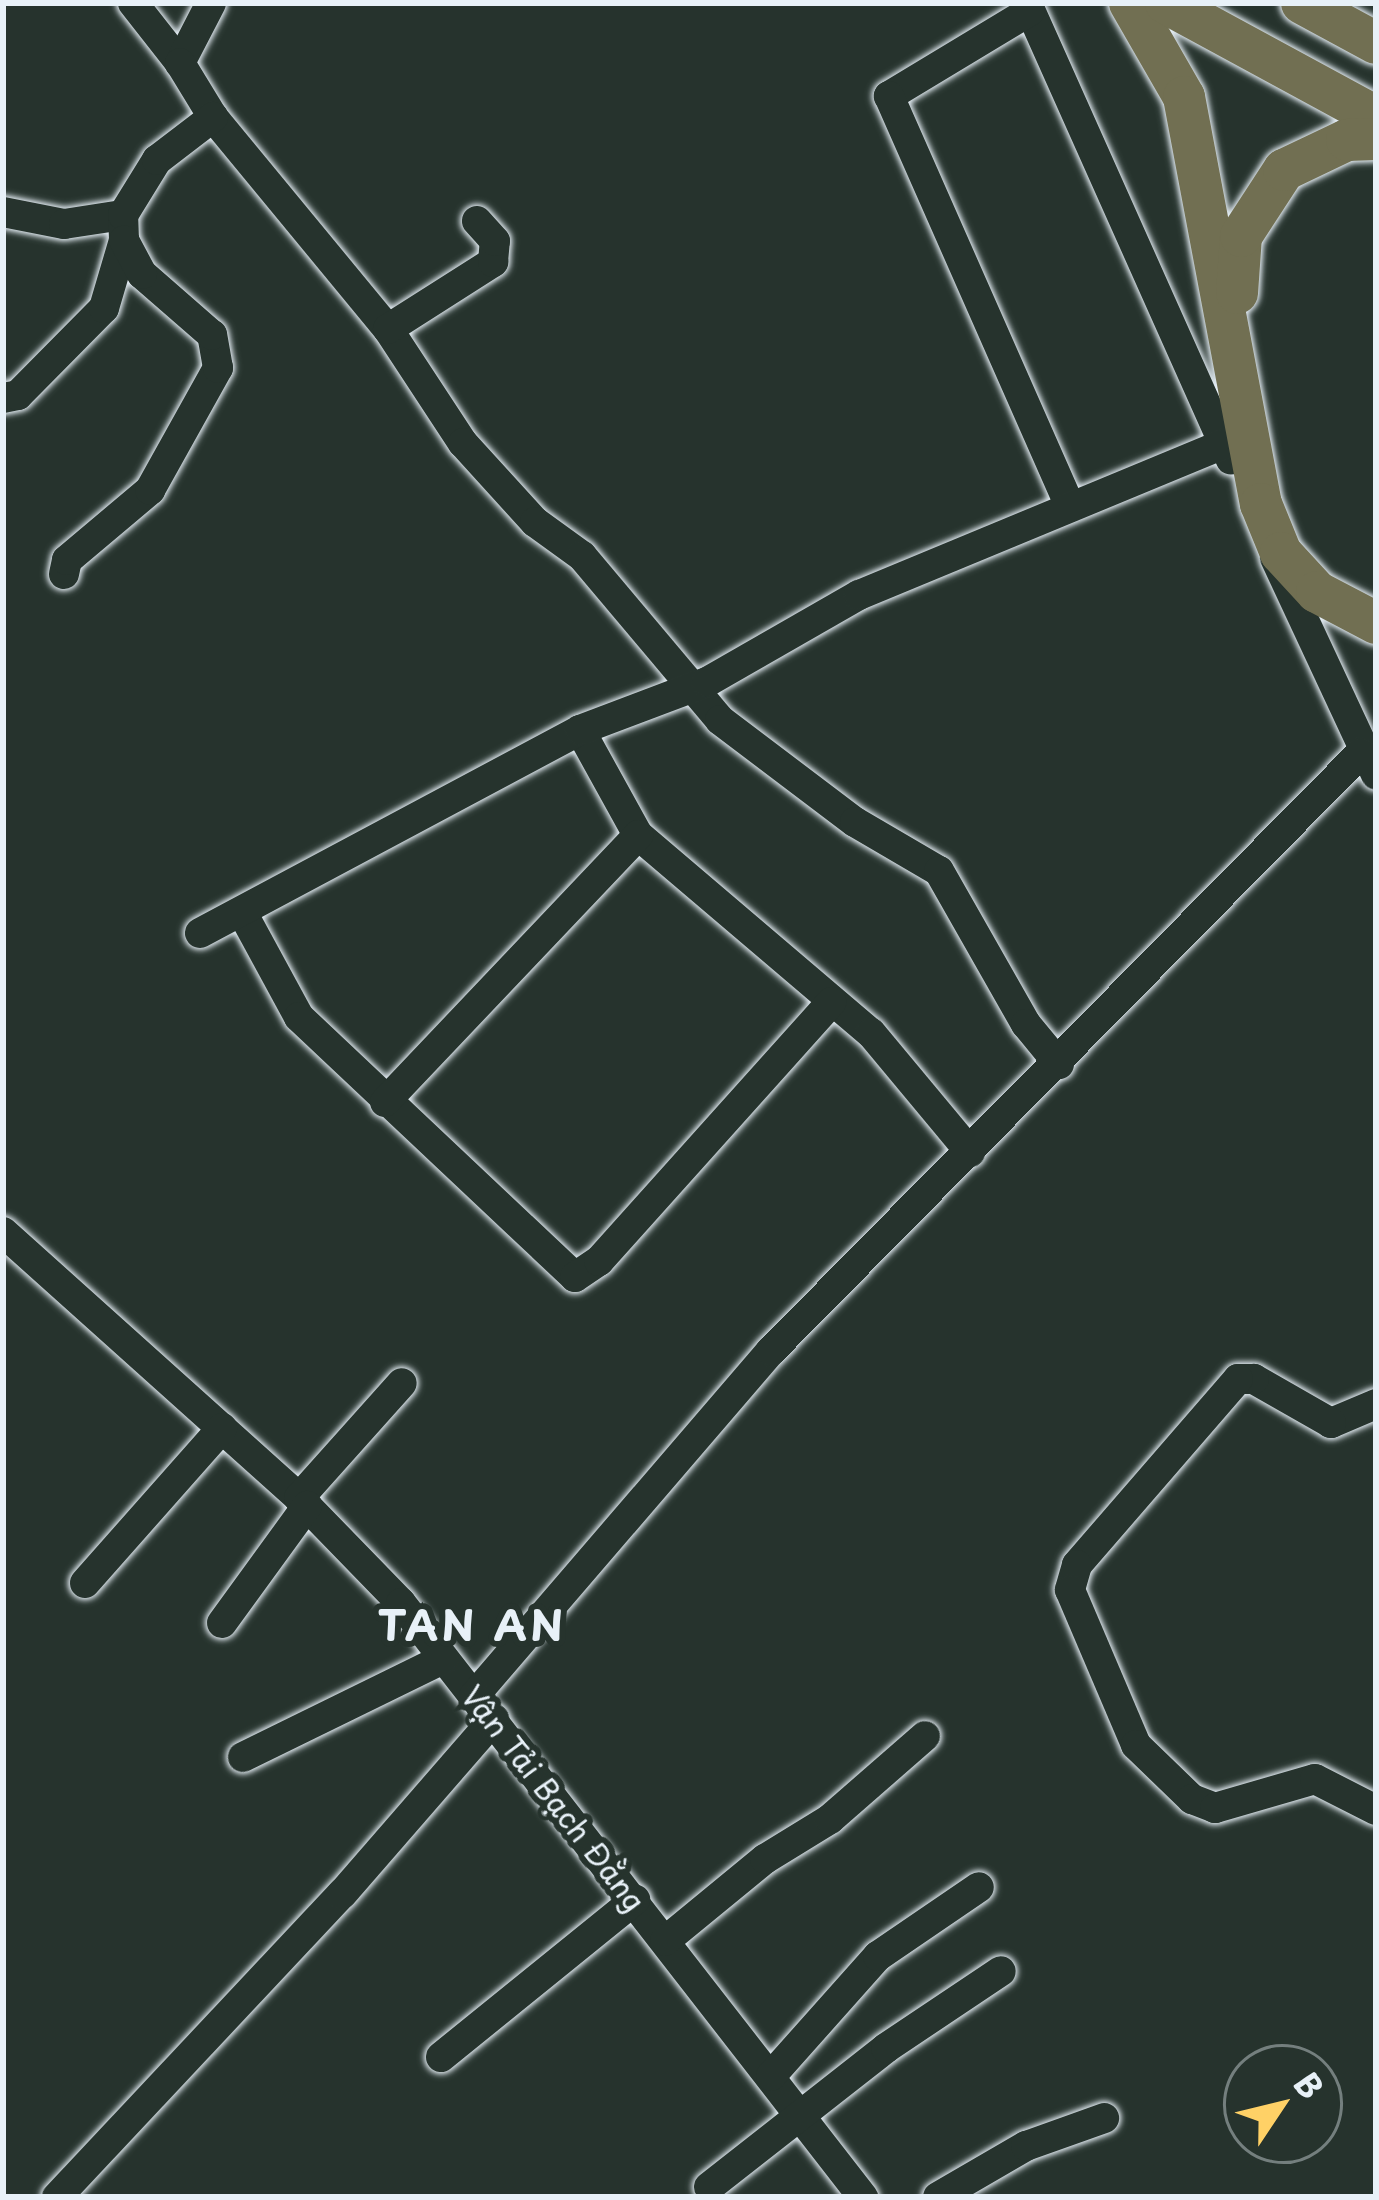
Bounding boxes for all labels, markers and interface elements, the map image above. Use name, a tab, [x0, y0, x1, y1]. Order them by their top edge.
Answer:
district label: TAN AN	[378, 1599, 566, 1649]
street label: Vận Tải Bạch Đằng	[455, 1678, 653, 1918]
north arrow	[1223, 2044, 1343, 2164]
text: B	[1283, 2061, 1337, 2109]

